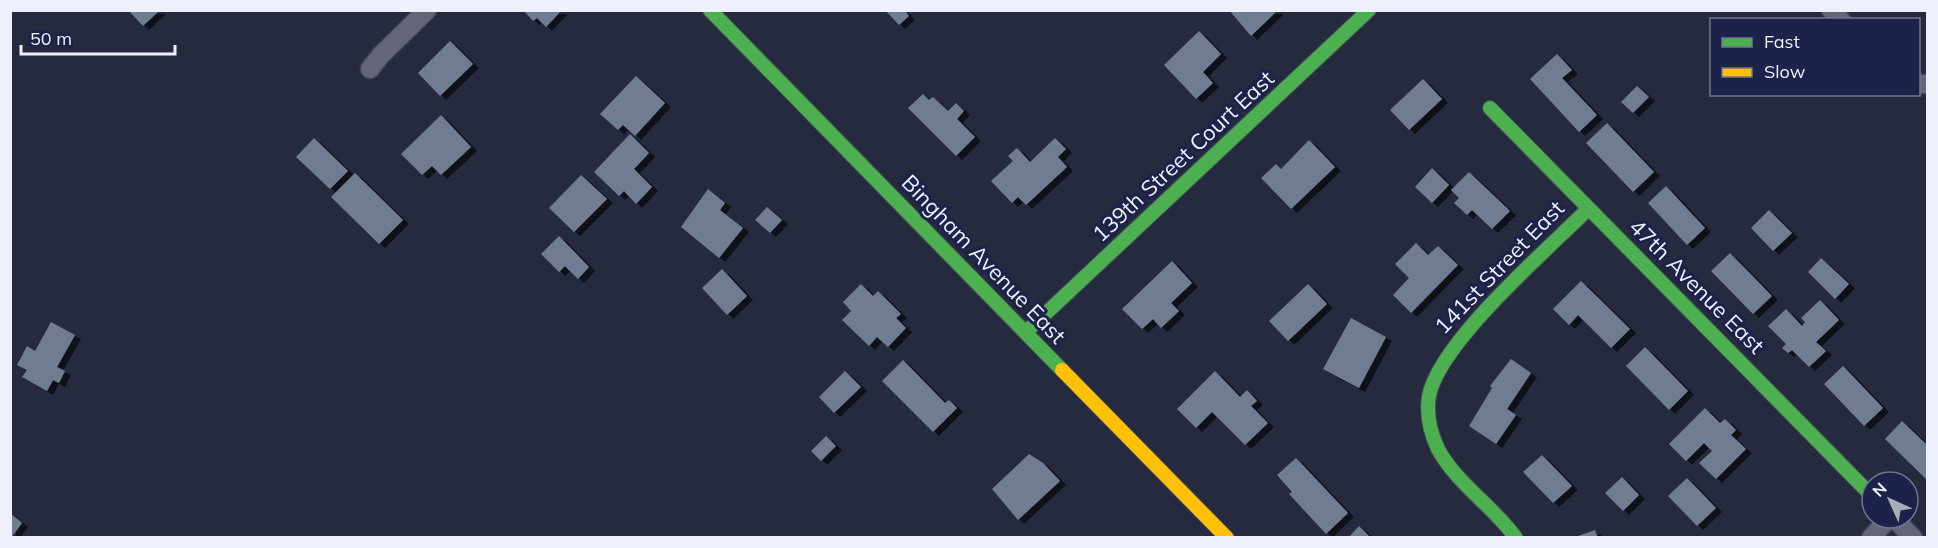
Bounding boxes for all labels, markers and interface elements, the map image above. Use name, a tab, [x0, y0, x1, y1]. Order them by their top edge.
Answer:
scale bar	[21, 18, 176, 56]
legend	[1710, 18, 1920, 96]
text: 50 m	[30, 27, 72, 50]
text: Fast	[1764, 30, 1800, 53]
text: Slow	[1764, 60, 1806, 83]
street label: 139th Street Court East	[1086, 64, 1280, 248]
street label: Bingham Avenue East	[896, 169, 1072, 350]
street label: 141st Street East	[1428, 194, 1570, 340]
street label: 47th Avenue East	[1624, 213, 1771, 360]
north arrow	[1860, 470, 1920, 530]
text: N	[1868, 478, 1891, 501]

